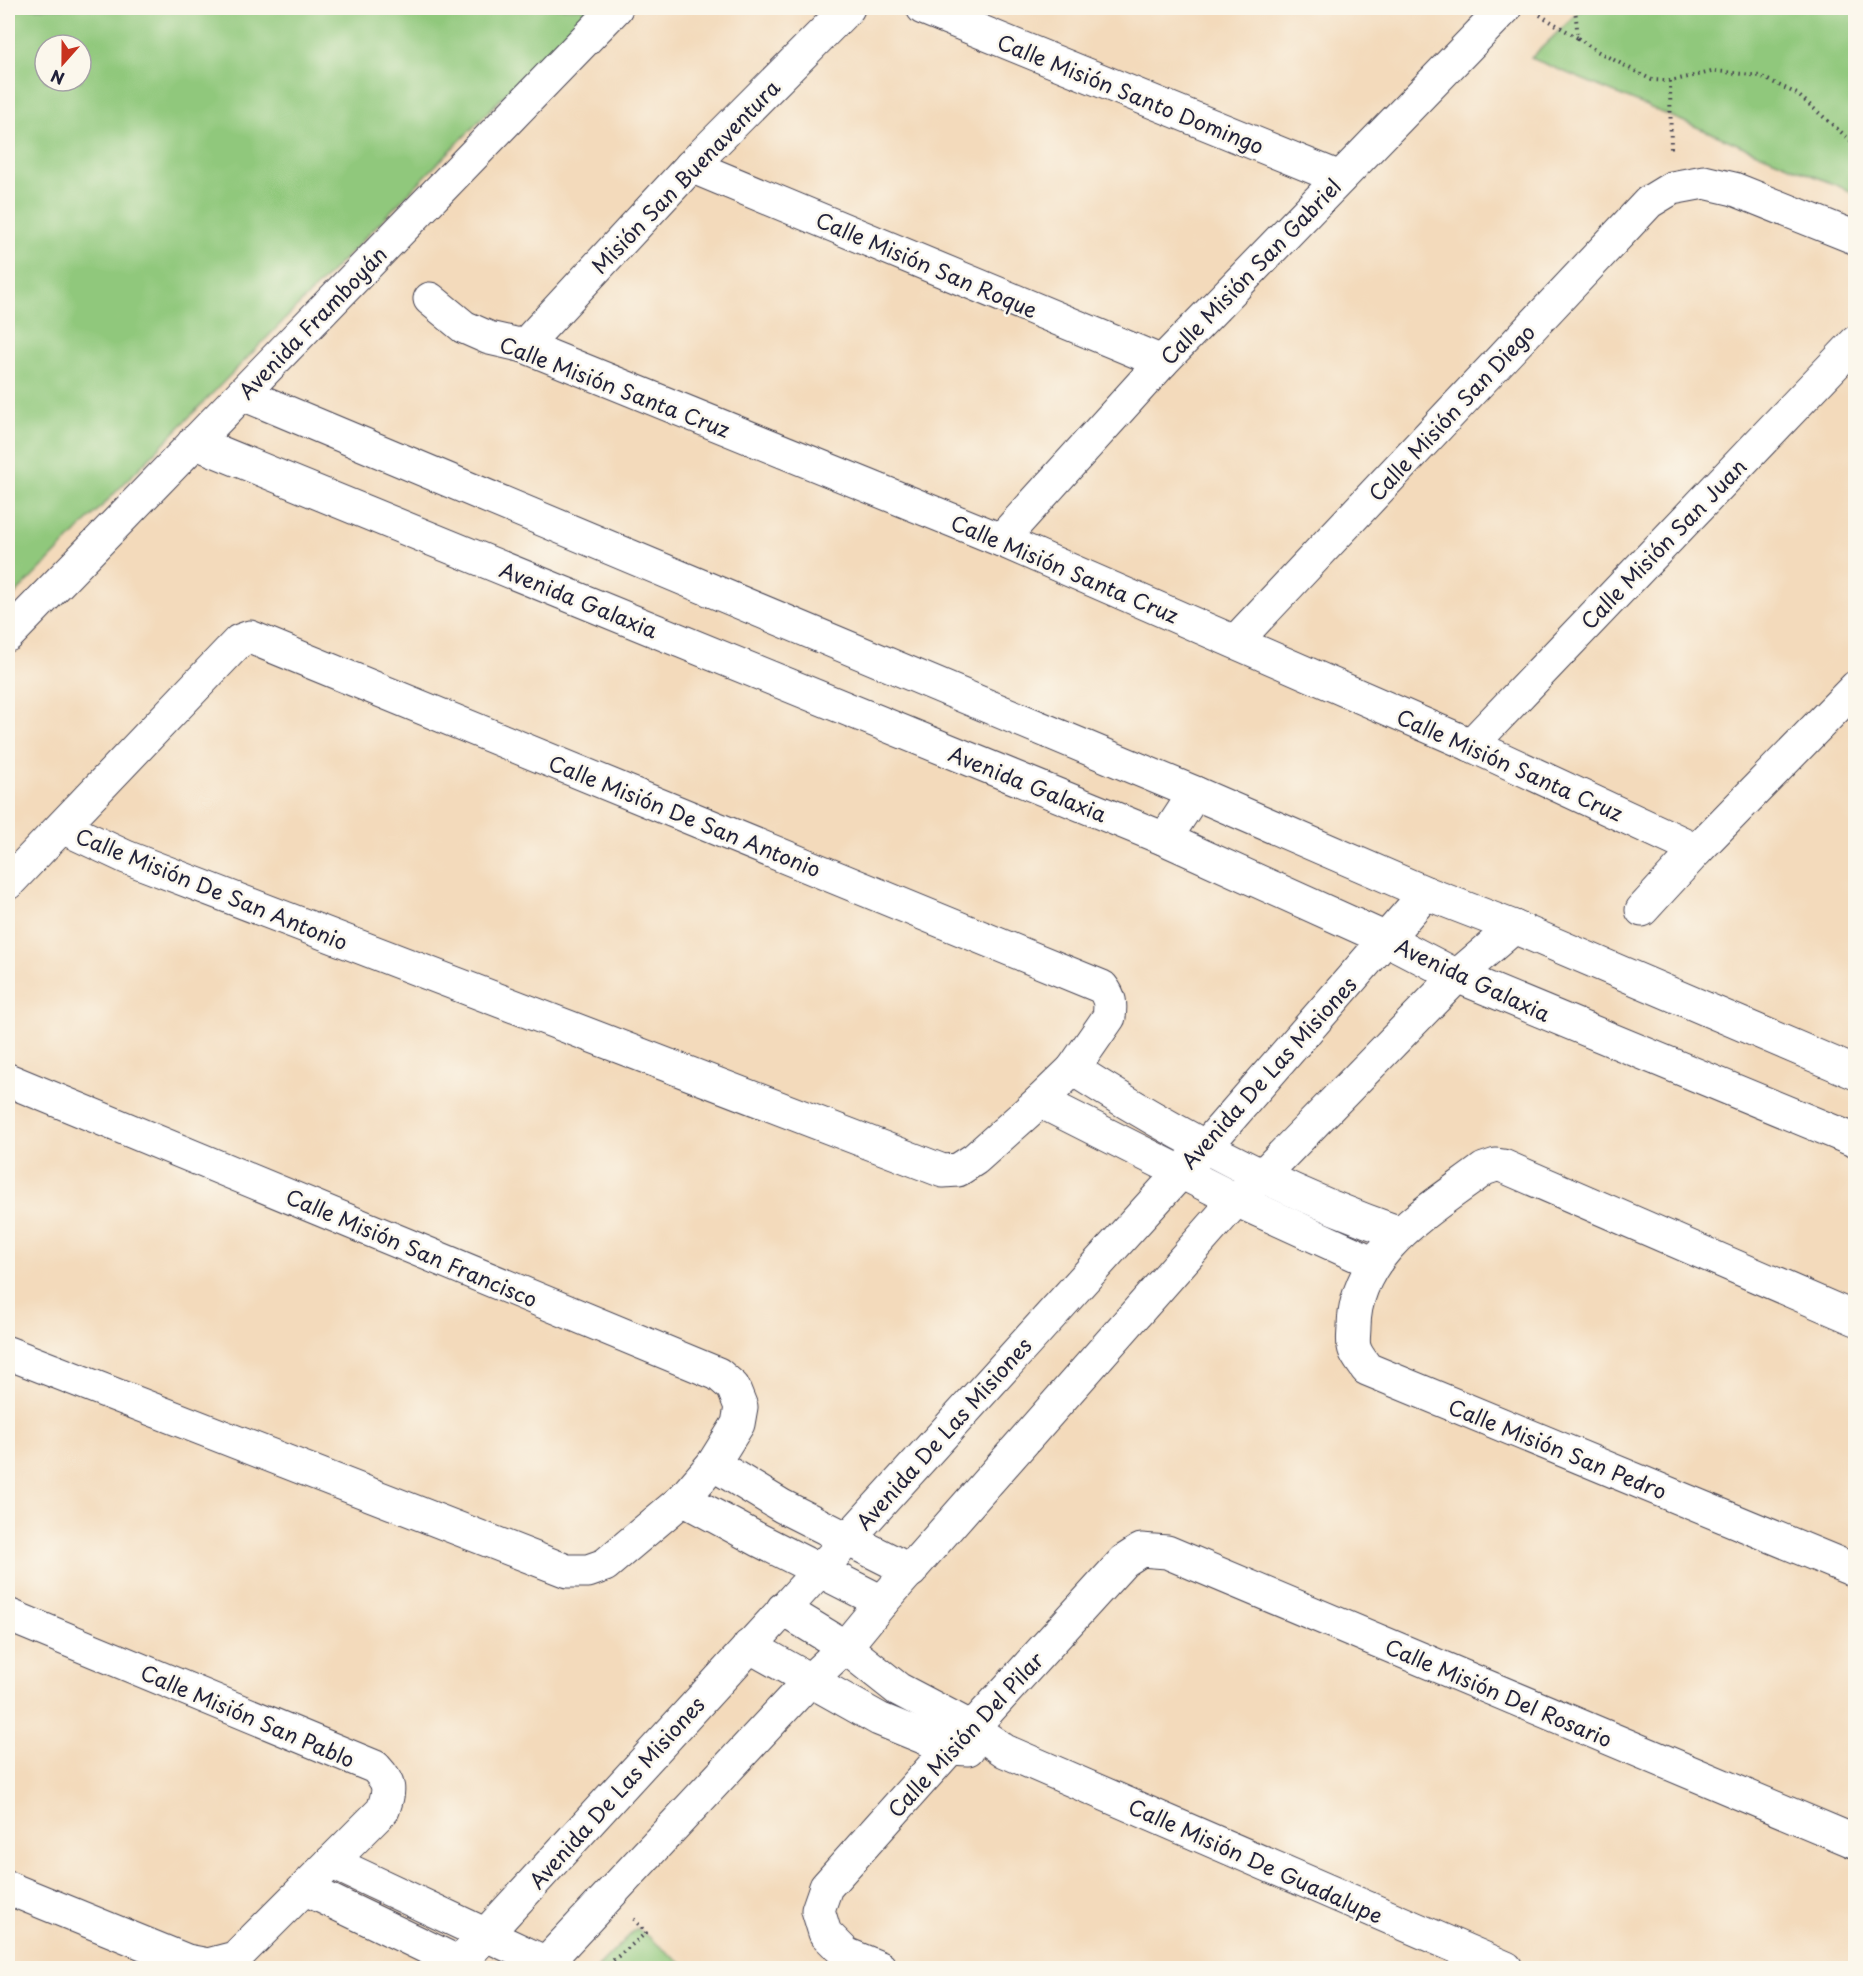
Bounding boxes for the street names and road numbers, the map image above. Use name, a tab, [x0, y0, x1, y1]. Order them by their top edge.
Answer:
street label: Calle Misión Santo Domingo	[993, 25, 1269, 161]
street label: Misión San Buenaventura	[583, 71, 787, 280]
street label: Calle Misión San Gabriel	[1152, 171, 1348, 371]
street label: Calle Misión San Roque	[811, 203, 1043, 325]
street label: Avenida Framboyán	[230, 238, 394, 406]
street label: Calle Misión San Diego	[1360, 316, 1542, 508]
street label: Calle Misión Santa Cruz	[495, 327, 735, 445]
street label: Calle Misión San Juan	[1572, 450, 1754, 636]
street label: Calle Misión Santa Cruz	[946, 506, 1184, 631]
street label: Avenida Galaxia	[495, 553, 663, 645]
street label: Calle Misión Santa Cruz	[1392, 700, 1628, 828]
street label: Avenida Galaxia	[944, 737, 1112, 829]
street label: Calle Misión De San Antonio	[544, 746, 826, 884]
street label: Calle Misión De San Antonio	[71, 819, 353, 957]
street label: Avenida Galaxia	[1390, 929, 1556, 1029]
street label: Avenida De Las Misiones	[1173, 969, 1363, 1175]
street label: Calle Misión San Francisco	[281, 1179, 543, 1315]
street label: Avenida De Las Misiones	[848, 1330, 1038, 1536]
street label: Calle Misión San Pedro	[1444, 1390, 1672, 1506]
street label: Calle Misión Del Rosario	[1380, 1630, 1618, 1754]
street label: Calle Misión Del Pilar	[880, 1644, 1051, 1824]
street label: Calle Misión San Pablo	[136, 1655, 360, 1775]
street label: Avenida De Las Misiones	[521, 1689, 711, 1895]
street label: Calle Misión De Guadalupe	[1124, 1789, 1388, 1931]

